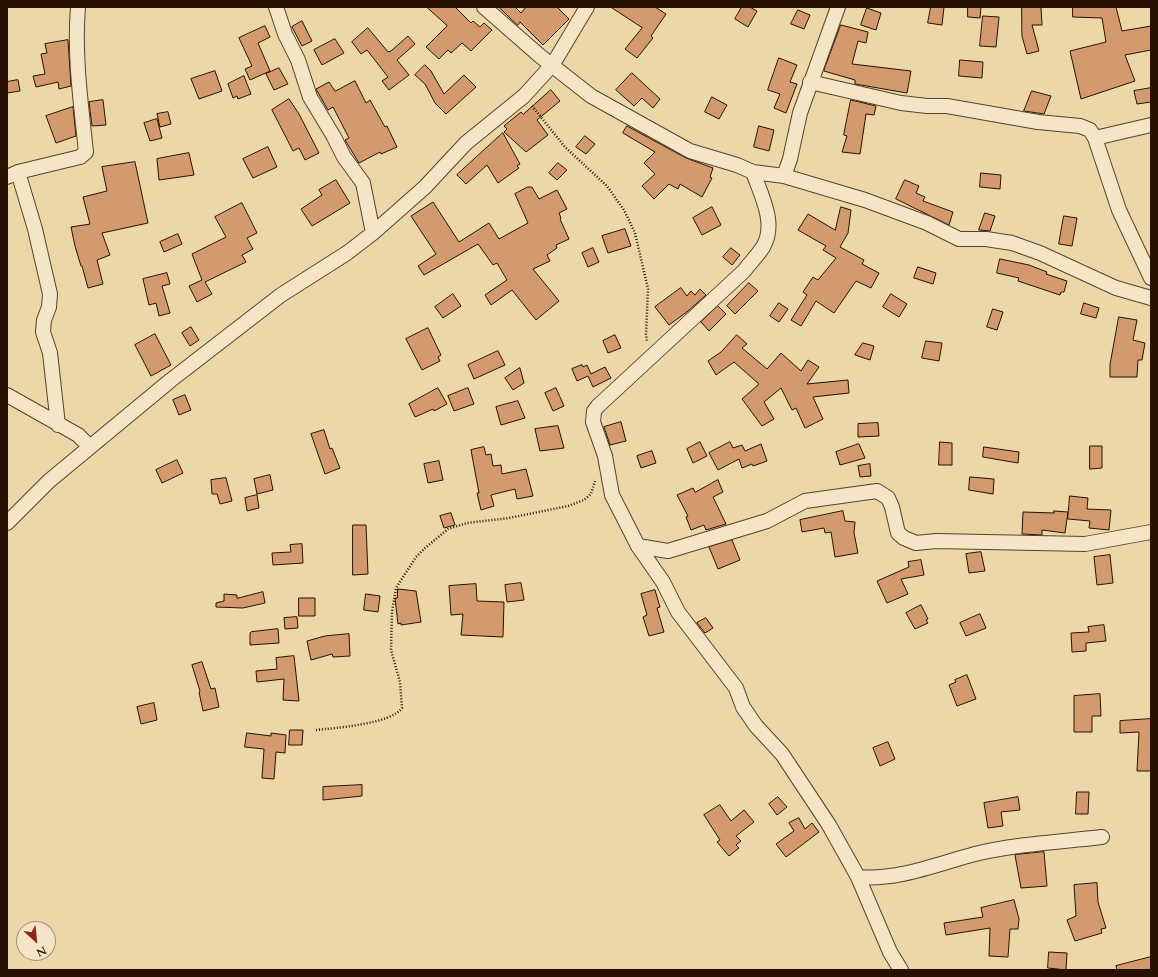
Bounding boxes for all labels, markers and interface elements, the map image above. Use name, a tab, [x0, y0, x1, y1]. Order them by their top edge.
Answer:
north arrow	[16, 921, 56, 961]
text: N	[34, 942, 49, 960]

